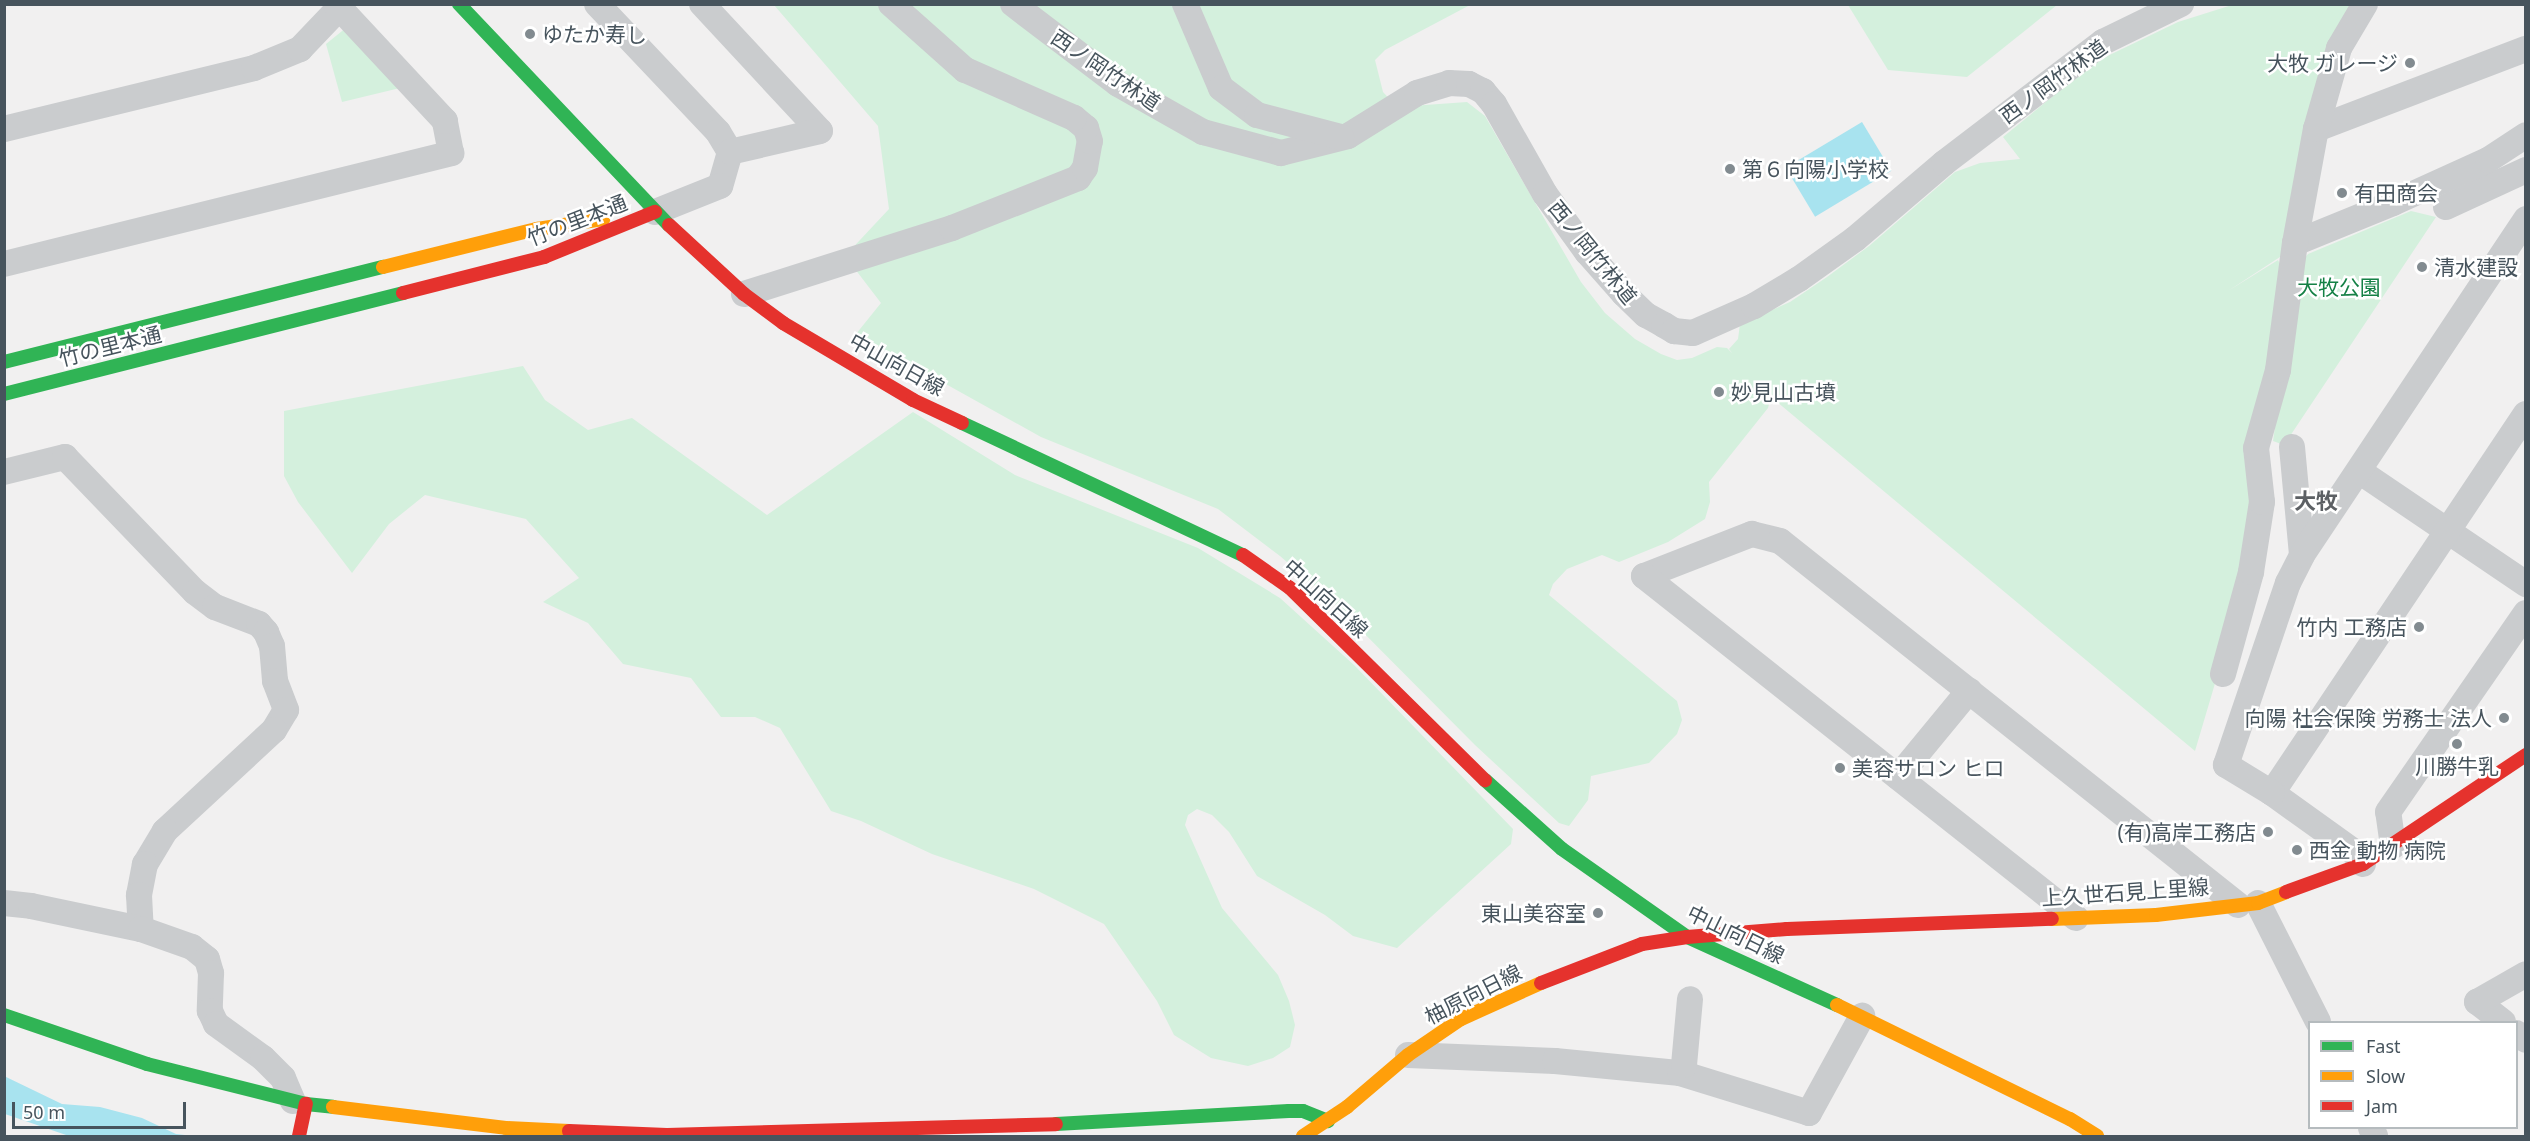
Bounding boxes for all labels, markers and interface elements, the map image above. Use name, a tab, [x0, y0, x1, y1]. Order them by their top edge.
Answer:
place label: ゆたか寿し	[542, 21, 647, 47]
street label: 西ノ岡竹林道	[1047, 24, 1165, 116]
marker: ゆたか寿し	[523, 27, 537, 41]
street label: 西ノ岡竹林道	[1995, 34, 2111, 128]
place label: 大牧 ガレージ	[2267, 50, 2398, 76]
marker: 大牧 ガレージ	[2403, 56, 2417, 70]
place label: 第６向陽小学校	[1742, 156, 1889, 182]
marker: 第６向陽小学校	[1723, 162, 1737, 176]
place label: 有田商会	[2354, 180, 2438, 206]
marker: 有田商会	[2335, 186, 2349, 200]
street label: 竹の里本通	[523, 189, 631, 251]
street label: 西ノ岡竹林道	[1544, 195, 1642, 309]
place label: 清水建設	[2434, 254, 2518, 280]
marker: 清水建設	[2415, 260, 2429, 274]
park label: 大牧公園	[2297, 274, 2381, 300]
street label: 竹の里本通	[56, 321, 164, 371]
street label: 中山向日線	[845, 328, 949, 400]
place label: 妙見山古墳	[1731, 379, 1836, 405]
marker: 妙見山古墳	[1712, 385, 1726, 399]
district label: 大牧	[2294, 488, 2338, 514]
street label: 中山向日線	[1279, 554, 1373, 642]
place label: 竹内 工務店	[2297, 614, 2407, 640]
marker: 竹内 工務店	[2412, 620, 2426, 634]
place label: 向陽 社会保険 労務士 法人	[2245, 705, 2492, 731]
marker: 向陽 社会保険 労務士 法人	[2497, 711, 2511, 725]
marker: 川勝牛乳	[2450, 737, 2464, 751]
place label: 川勝牛乳	[2415, 753, 2499, 779]
place label: 美容サロン ヒロ	[1852, 755, 2004, 781]
marker: 美容サロン ヒロ	[1833, 761, 1847, 775]
place label: (有)高岸工務店	[2117, 819, 2256, 845]
marker: (有)高岸工務店	[2261, 825, 2275, 839]
place label: 西金 動物 病院	[2309, 837, 2446, 863]
marker: 西金 動物 病院	[2290, 843, 2304, 857]
street label: 上久世石見上里線	[2040, 874, 2210, 910]
place label: 東山美容室	[1481, 900, 1586, 926]
street label: 中山向日線	[1683, 900, 1789, 968]
marker: 東山美容室	[1591, 906, 1605, 920]
street label: 柚原向日線	[1421, 959, 1525, 1029]
legend	[2308, 1021, 2518, 1129]
text: Fast	[2366, 1034, 2401, 1058]
text: Slow	[2366, 1064, 2405, 1088]
scale bar	[15, 1090, 189, 1128]
text: Jam	[2366, 1094, 2398, 1118]
text: 50 m	[23, 1100, 65, 1124]

